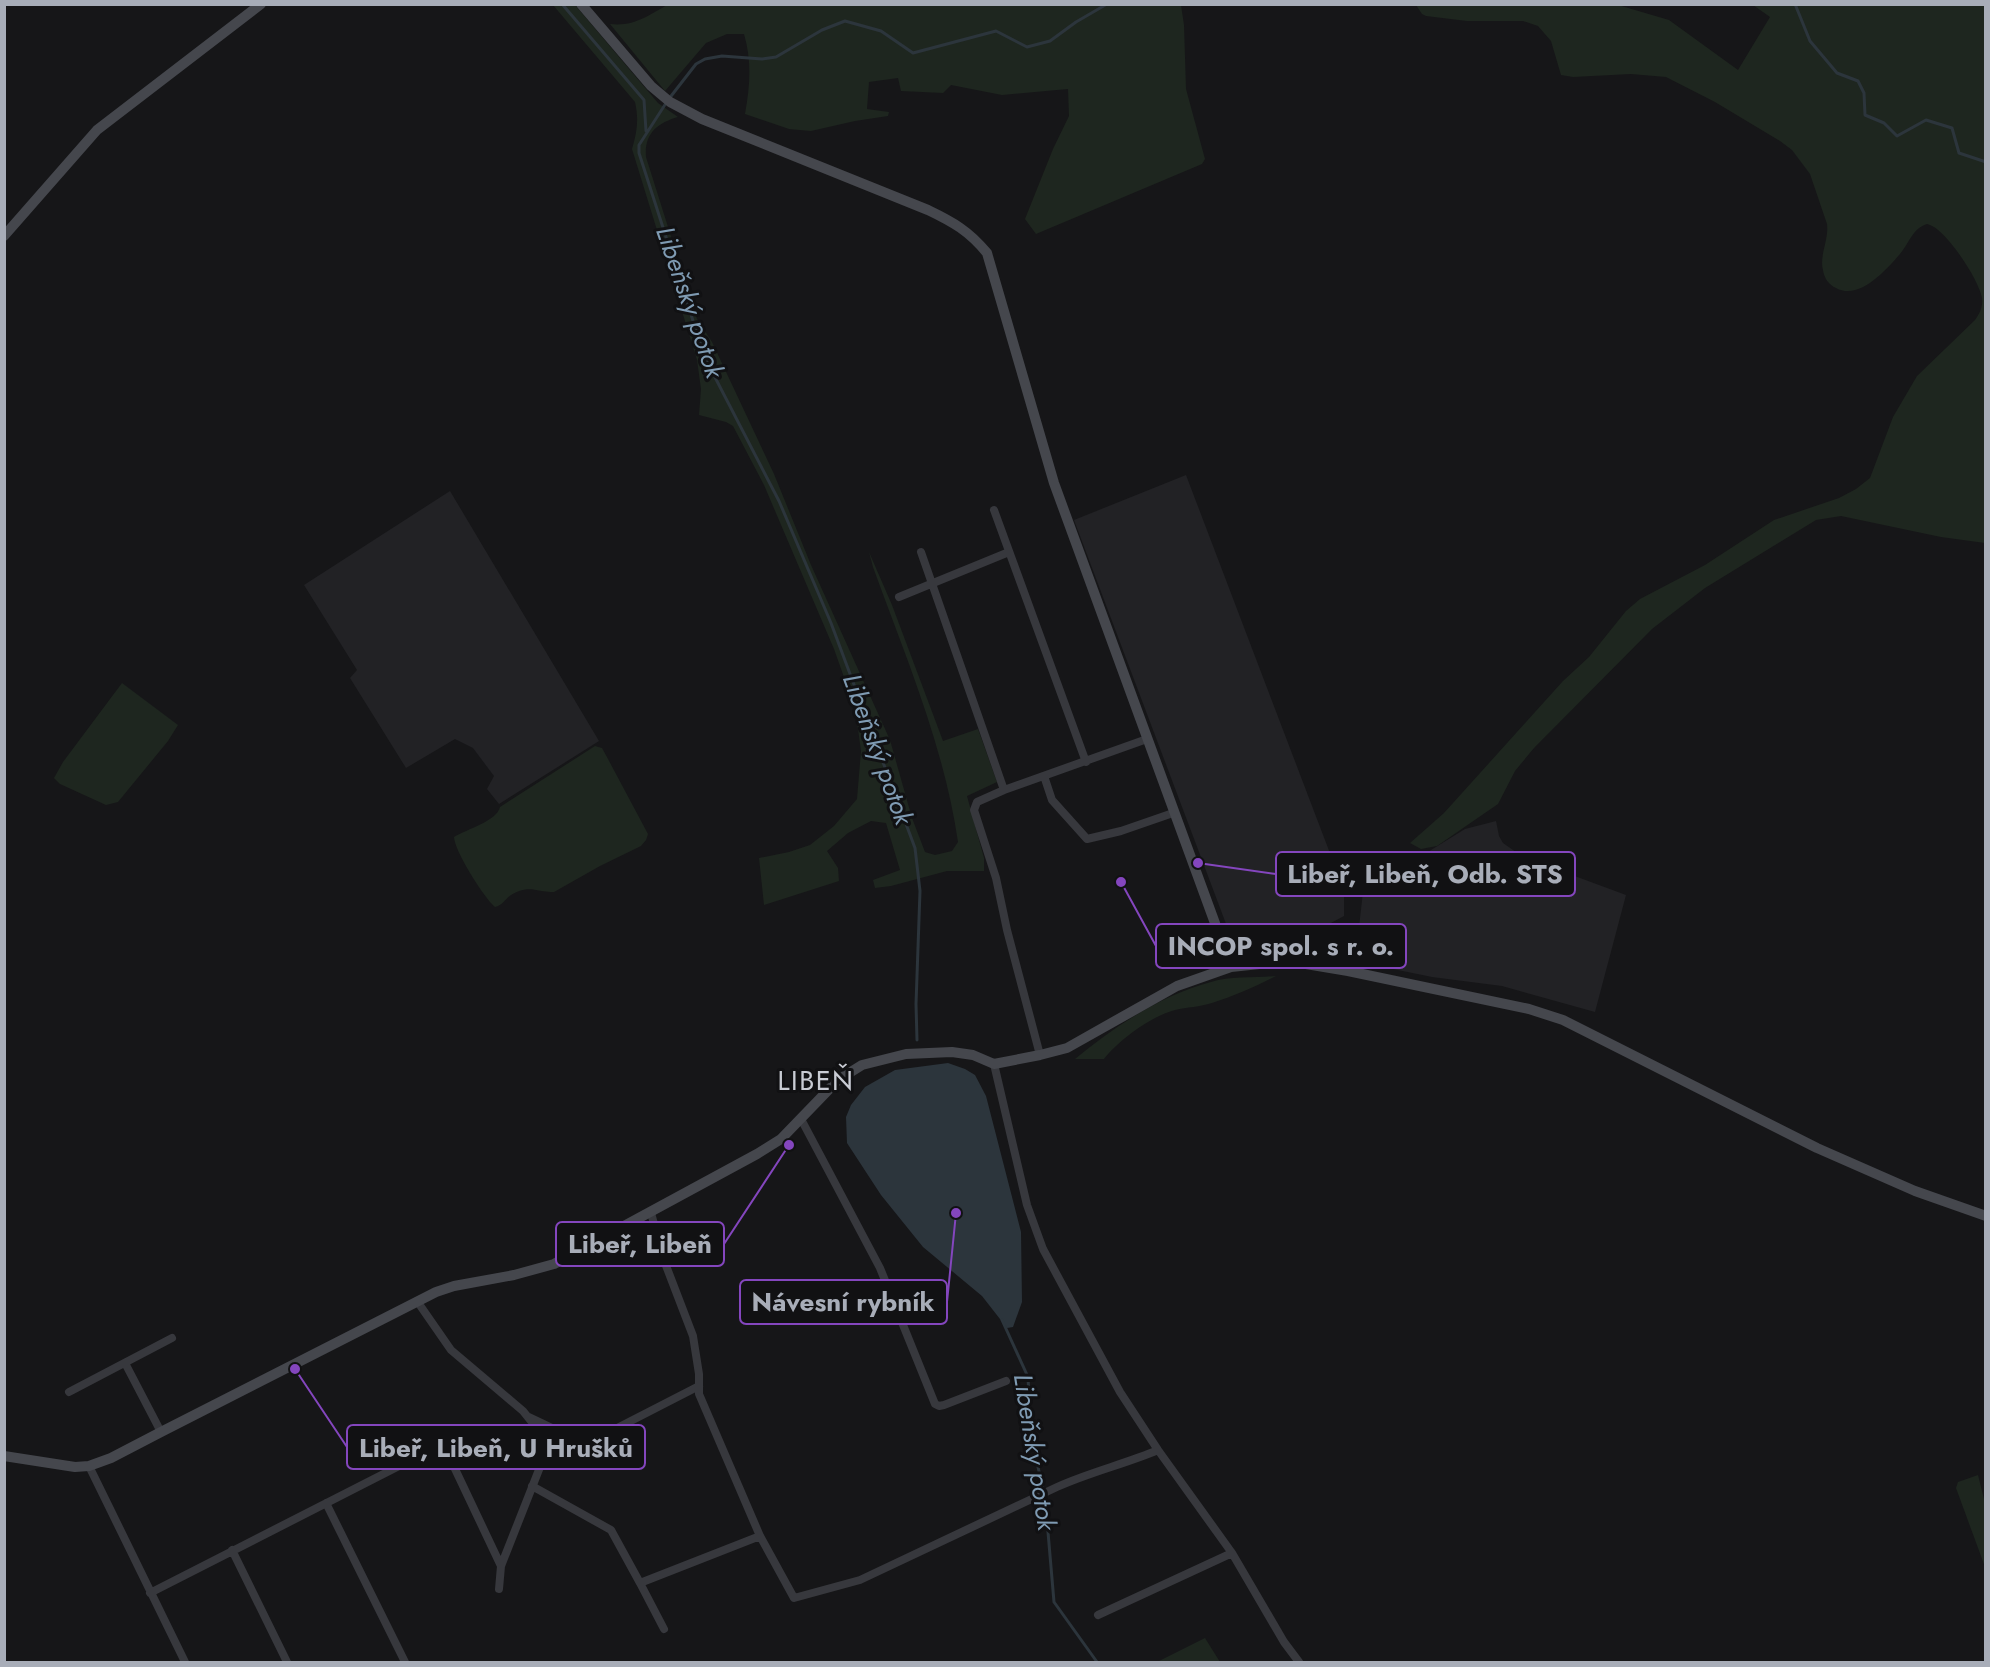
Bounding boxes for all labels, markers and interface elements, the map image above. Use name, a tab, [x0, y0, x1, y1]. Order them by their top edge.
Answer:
water label: Libeňský potok	[646, 221, 734, 385]
water label: Libeňský potok	[833, 668, 924, 832]
callout: Libeř, Libeň, Odb. STS	[1276, 852, 1575, 896]
text: Libeř, Libeň, Odb. STS	[1287, 855, 1563, 893]
callout: INCOP spol. s r. o.	[1156, 924, 1406, 968]
text: INCOP spol. s r. o.	[1168, 927, 1394, 965]
district label: LIBEŇ	[777, 1061, 855, 1100]
callout: Libeř, Libeň	[556, 1222, 724, 1266]
text: Libeř, Libeň	[568, 1225, 712, 1263]
callout: Návesní rybník	[740, 1280, 947, 1324]
text: Návesní rybník	[752, 1283, 934, 1321]
water label: Libeňský potok	[1004, 1371, 1066, 1535]
callout: Libeř, Libeň, U Hrušků	[347, 1425, 645, 1469]
text: Libeř, Libeň, U Hrušků	[359, 1429, 633, 1467]

